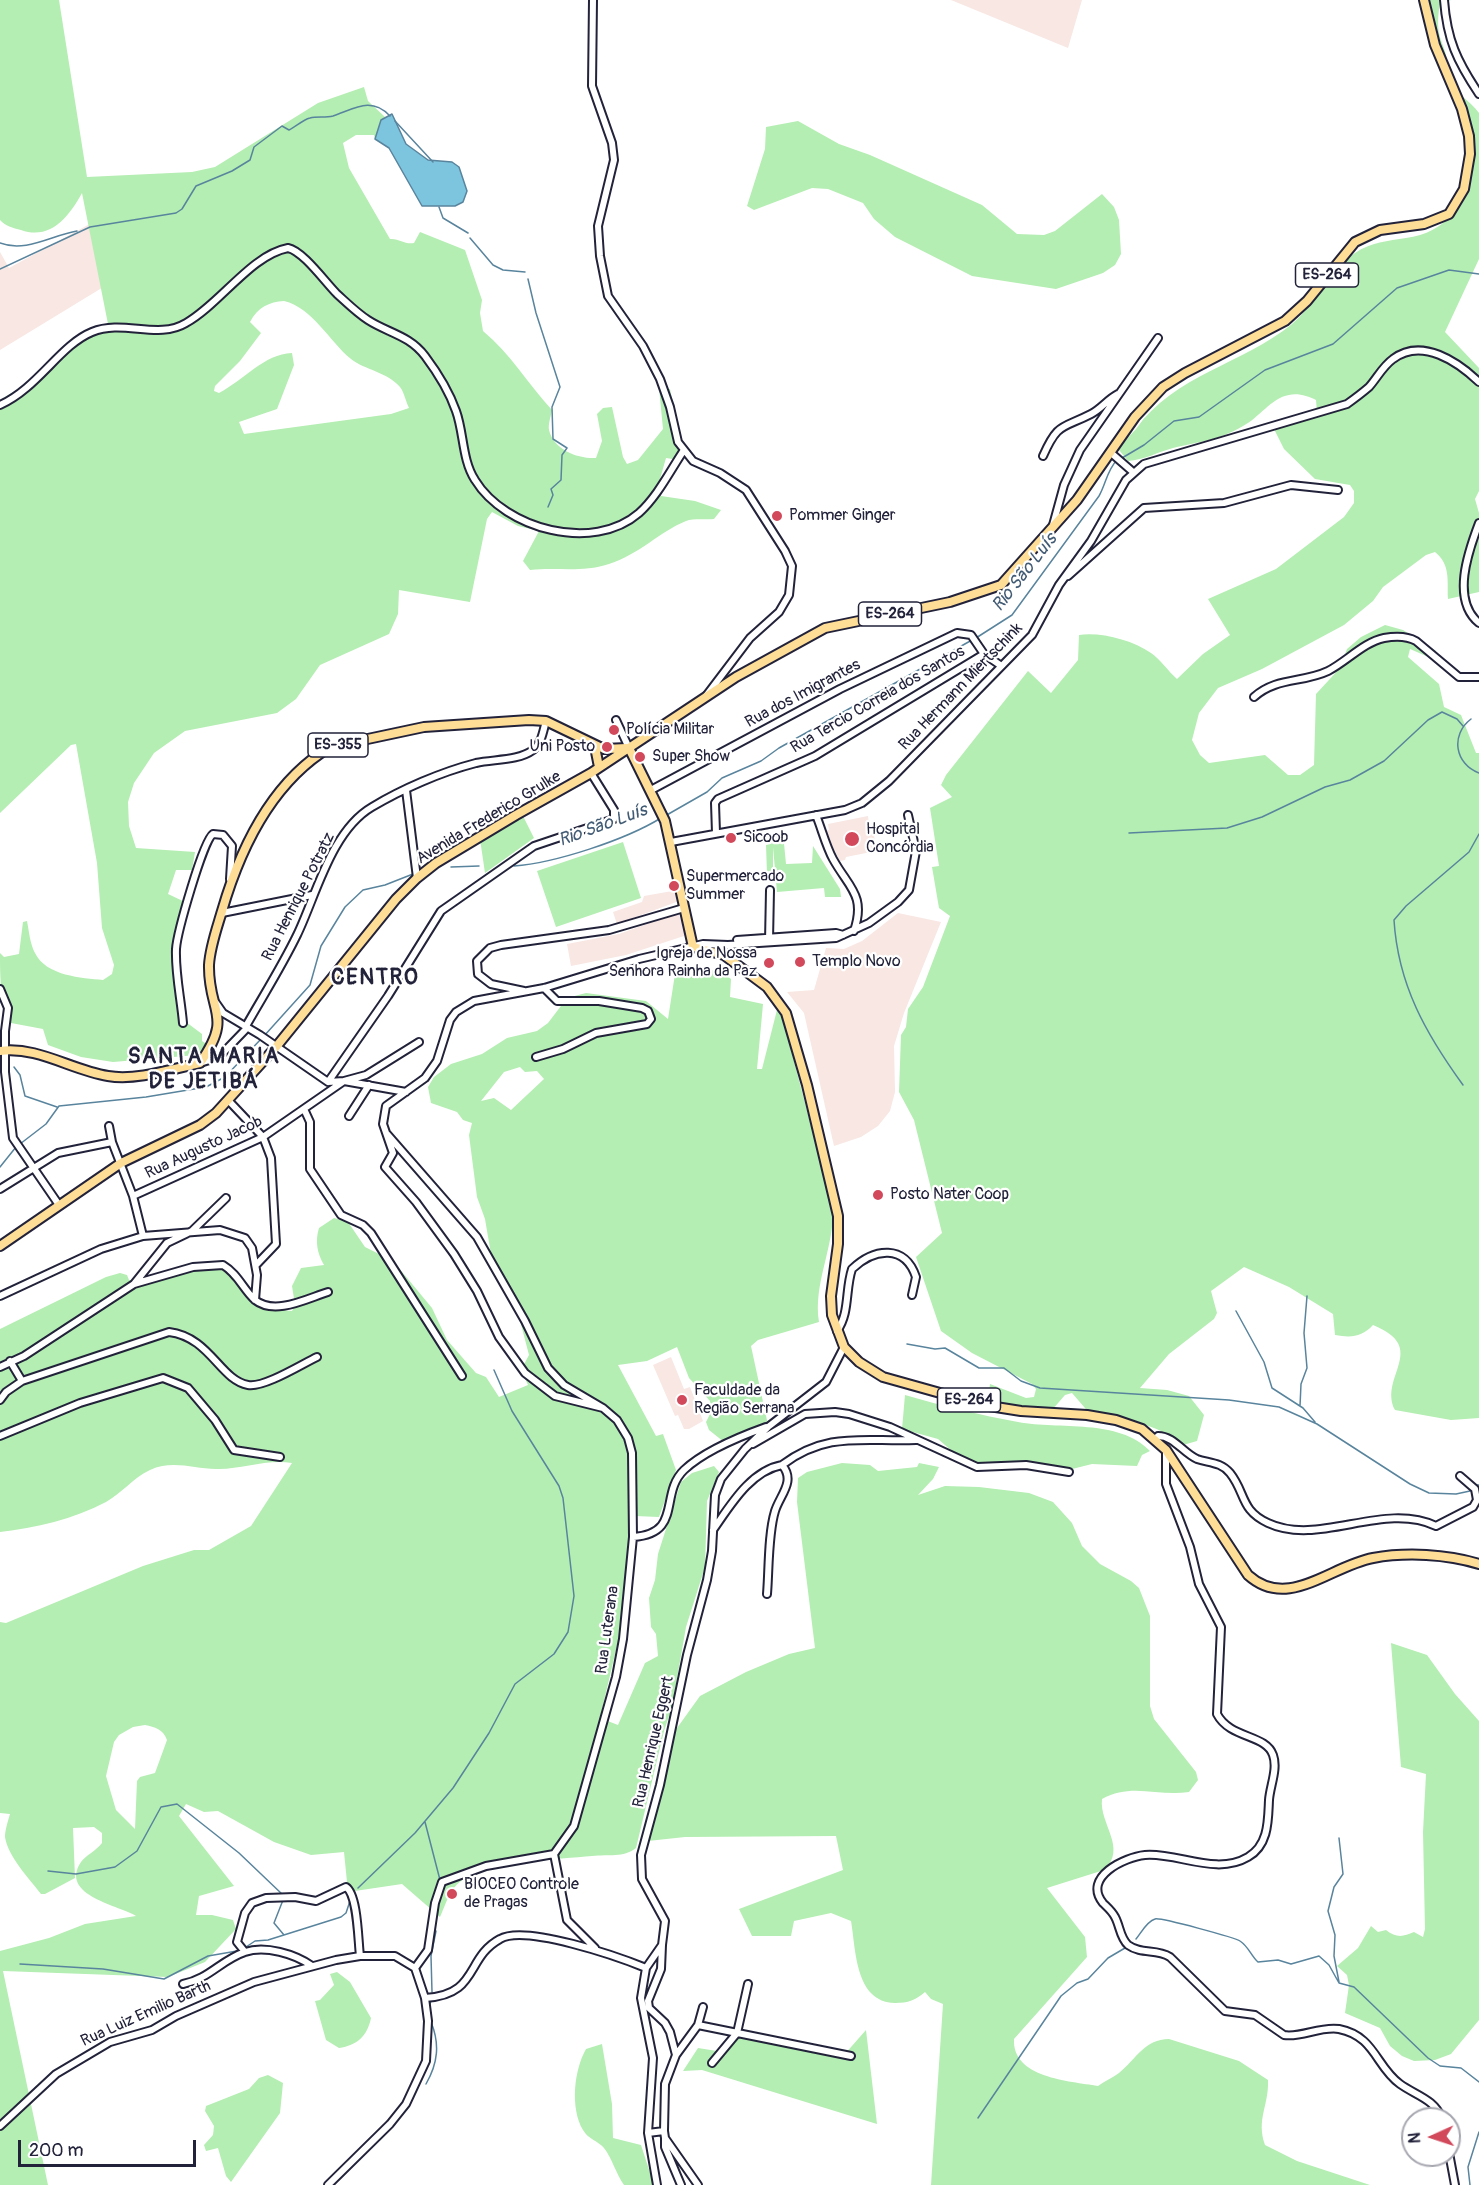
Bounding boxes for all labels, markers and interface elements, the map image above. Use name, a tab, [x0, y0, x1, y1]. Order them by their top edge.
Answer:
road number: ES-264	[1296, 263, 1358, 287]
place label: Pommer Ginger	[789, 506, 895, 526]
marker: Pommer Ginger	[770, 509, 784, 523]
water label: Rio São Luís	[988, 530, 1062, 616]
road number: ES-264	[858, 602, 922, 626]
street label: Rua Hermann Miertschink	[895, 619, 1027, 755]
street label: Rua Tercio Correia dos Santos	[787, 642, 969, 758]
street label: Rua dos Imigrantes	[742, 656, 864, 732]
place label: Polícia Militar	[626, 720, 714, 740]
marker: Polícia Militar	[607, 723, 621, 737]
road number: ES-355	[308, 733, 368, 757]
place label: Uni Posto	[529, 737, 595, 757]
marker: Uni Posto	[600, 740, 614, 754]
place label: Super Show	[652, 747, 730, 767]
marker: Super Show	[633, 750, 647, 764]
street label: Avenida Frederico Grulke	[413, 767, 565, 869]
water label: Rio São Luís	[556, 800, 650, 852]
place label: Hospital Concórdia	[866, 820, 934, 858]
place label: Sicoob	[743, 828, 788, 848]
street label: Rua Henrique Potratz	[258, 830, 340, 964]
marker: Hospital Concórdia	[843, 830, 861, 848]
marker: Sicoob	[724, 831, 738, 845]
place label: Supermercado Summer	[686, 867, 784, 905]
marker: Supermercado Summer	[667, 879, 681, 893]
place label: Igreja de Nossa Senhora Rainha da Paz	[609, 944, 757, 982]
place label: Templo Novo	[812, 952, 900, 972]
marker: Templo Novo	[793, 955, 807, 969]
marker: Igreja de Nossa Senhora Rainha da Paz	[762, 956, 776, 970]
district label: CENTRO	[331, 965, 419, 991]
district label: SANTA MARIA DE JETIBÁ	[128, 1044, 280, 1096]
street label: Rua Augusto Jacob	[142, 1112, 266, 1184]
place label: Posto Nater Coop	[890, 1185, 1009, 1205]
marker: Posto Nater Coop	[871, 1188, 885, 1202]
place label: Faculdade da Região Serrana	[694, 1381, 794, 1419]
road number: ES-264	[938, 1388, 1000, 1412]
marker: Faculdade da Região Serrana	[675, 1393, 689, 1407]
street label: Rua Luterana	[592, 1585, 624, 1675]
street label: Rua Henrique Eggert	[630, 1674, 678, 1810]
place label: BIOCEO Controle de Pragas	[464, 1875, 579, 1913]
marker: BIOCEO Controle de Pragas	[445, 1887, 459, 1901]
street label: Rua Luiz Emilio Barth	[78, 1977, 214, 2051]
north arrow	[1401, 2107, 1461, 2167]
scale bar	[21, 2128, 200, 2166]
text: N	[1405, 2132, 1425, 2144]
text: 200 m	[29, 2139, 84, 2162]

